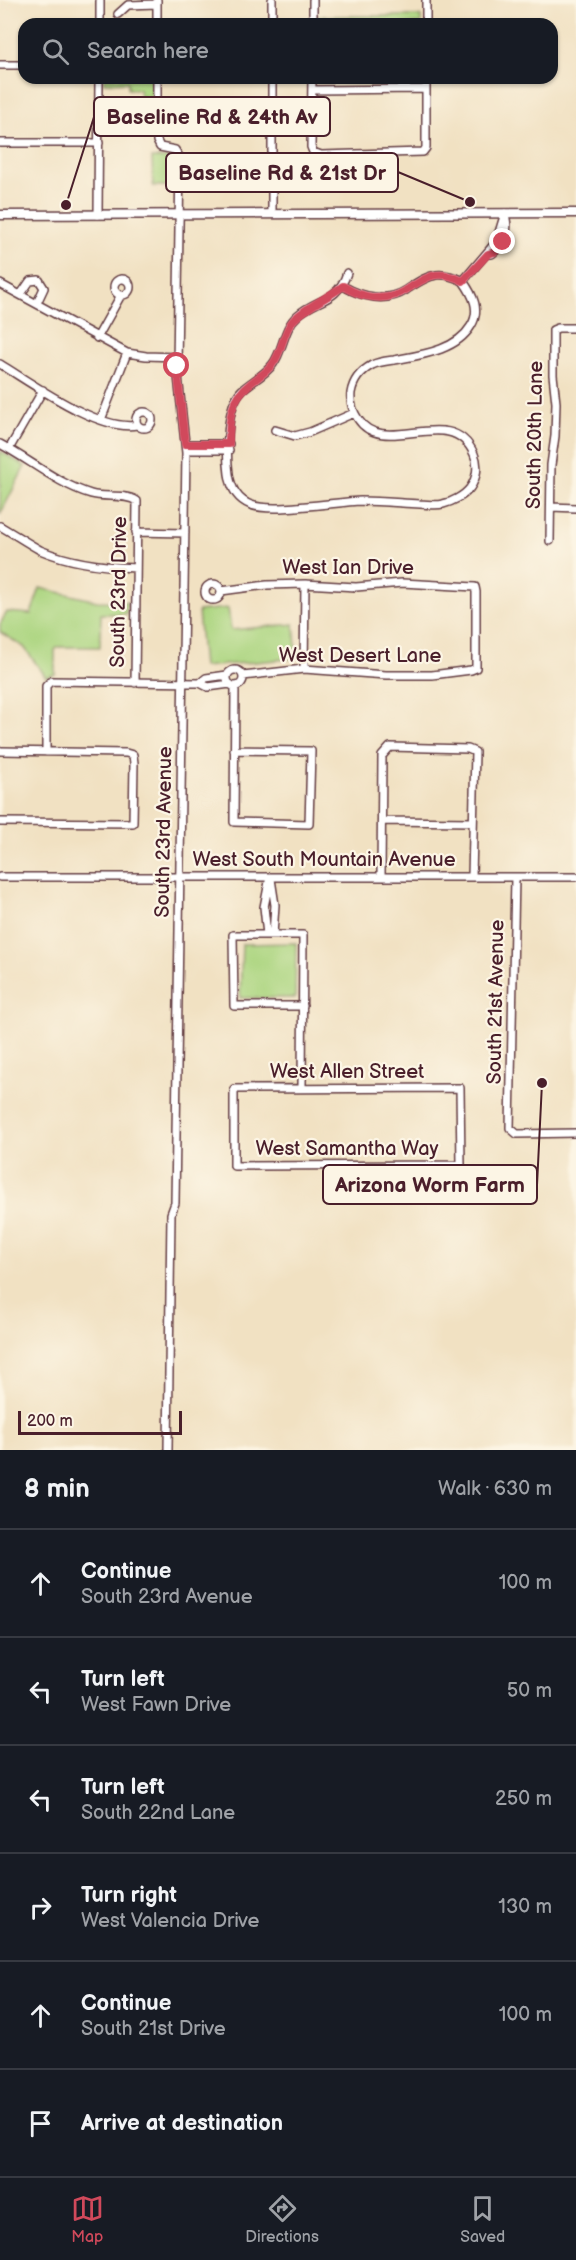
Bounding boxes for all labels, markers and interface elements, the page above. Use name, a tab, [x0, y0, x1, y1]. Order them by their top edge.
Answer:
search box	[18, 18, 558, 84]
icon: search	[39, 35, 72, 68]
text: Search here	[87, 38, 209, 65]
callout: Baseline Rd & 24th Av	[94, 97, 330, 136]
text: Baseline Rd & 24th Av	[106, 105, 318, 130]
callout: Baseline Rd & 21st Dr	[166, 153, 398, 192]
text: Baseline Rd & 21st Dr	[178, 161, 387, 186]
route end	[489, 228, 515, 254]
route start	[163, 352, 189, 378]
street label: South 20th Lane	[522, 360, 548, 509]
street label: South 23rd Drive	[106, 516, 132, 668]
street label: West Ian Drive	[282, 556, 414, 580]
street label: West Desert Lane	[279, 644, 441, 668]
street label: South 23rd Avenue	[151, 746, 177, 918]
street label: West South Mountain Avenue	[192, 848, 456, 872]
street label: South 21st Avenue	[483, 919, 509, 1085]
street label: West Allen Street	[270, 1060, 424, 1084]
street label: West Samantha Way	[255, 1137, 439, 1161]
callout: Arizona Worm Farm	[323, 1165, 537, 1204]
text: Arizona Worm Farm	[334, 1173, 525, 1198]
scale bar	[18, 1408, 182, 1436]
text: 200 m	[27, 1412, 73, 1431]
text: 8 min	[24, 1474, 90, 1505]
text: Walk · 630 m	[438, 1477, 552, 1501]
text: Continue	[81, 1558, 171, 1585]
icon: ahead	[24, 1567, 57, 1600]
text: 100 m	[499, 1571, 552, 1595]
text: South 23rd Avenue	[81, 1585, 253, 1609]
text: Turn left	[81, 1666, 165, 1693]
icon: left	[24, 1675, 57, 1708]
text: 50 m	[507, 1679, 552, 1703]
text: West Fawn Drive	[81, 1693, 231, 1717]
text: Turn left	[81, 1774, 165, 1801]
icon: left	[24, 1783, 57, 1816]
text: 250 m	[495, 1787, 552, 1811]
text: South 22nd Lane	[81, 1801, 235, 1825]
text: Turn right	[81, 1882, 177, 1909]
icon: right	[24, 1891, 57, 1924]
text: 130 m	[498, 1895, 552, 1919]
text: West Valencia Drive	[81, 1909, 259, 1933]
text: Continue	[81, 1990, 171, 2017]
icon: ahead	[24, 1999, 57, 2032]
text: 100 m	[499, 2003, 552, 2027]
text: South 21st Drive	[81, 2017, 226, 2041]
icon: arrive	[24, 2107, 57, 2140]
text: Arrive at destination	[81, 2110, 283, 2137]
tab: Map	[71, 2192, 104, 2247]
tab: Directions	[245, 2192, 319, 2247]
tab: Saved	[460, 2192, 505, 2247]

